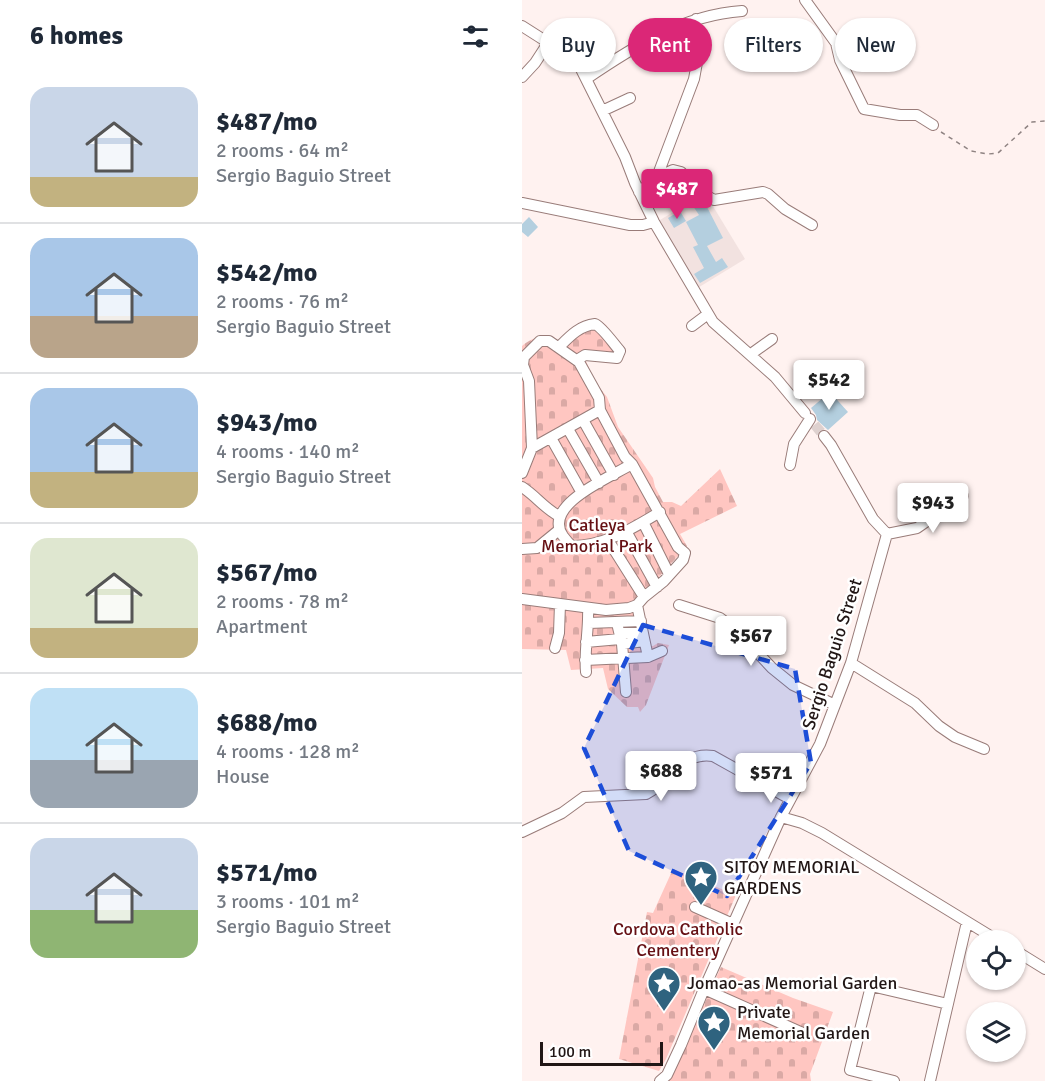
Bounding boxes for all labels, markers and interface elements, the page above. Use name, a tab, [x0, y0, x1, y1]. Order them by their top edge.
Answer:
chip: Buy	[540, 18, 616, 72]
chip: Rent	[628, 18, 712, 72]
chip: Filters	[724, 18, 823, 72]
chip: New	[835, 18, 916, 72]
text: 6 homes	[30, 20, 123, 52]
icon: filters	[459, 20, 492, 53]
text: $487/mo	[216, 106, 317, 138]
icon: home	[78, 111, 150, 183]
text: 2 rooms · 64 m²	[216, 138, 349, 163]
text: Sergio Baguio Street	[216, 163, 391, 188]
pin: $487	[641, 169, 713, 220]
text: $487	[655, 176, 699, 201]
text: $542/mo	[216, 257, 317, 289]
icon: home	[78, 262, 150, 334]
text: 2 rooms · 76 m²	[216, 289, 349, 314]
text: Sergio Baguio Street	[216, 314, 391, 339]
pin: $542	[793, 360, 865, 411]
text: $542	[807, 367, 851, 392]
text: $943/mo	[216, 407, 317, 439]
icon: home	[78, 412, 150, 484]
text: 4 rooms · 140 m²	[216, 439, 360, 464]
text: Sergio Baguio Street	[216, 464, 391, 489]
pin: $943	[897, 483, 969, 534]
text: $943	[911, 490, 955, 515]
park label: Catleya Memorial Park	[541, 514, 653, 557]
text: $567/mo	[216, 557, 317, 589]
icon: home	[78, 562, 150, 634]
street label: Sergio Baguio Street	[797, 576, 867, 732]
text: 2 rooms · 78 m²	[216, 589, 349, 614]
text: Apartment	[216, 614, 308, 639]
pin: $567	[715, 616, 787, 667]
text: $567	[729, 623, 773, 648]
text: $688/mo	[216, 707, 317, 739]
icon: home	[78, 712, 150, 784]
text: 4 rooms · 128 m²	[216, 739, 360, 764]
pin: $688	[625, 751, 697, 802]
pin: $571	[735, 753, 807, 804]
text: $688	[639, 758, 683, 783]
text: $571	[749, 760, 793, 785]
text: House	[216, 764, 270, 789]
place label: SITOY MEMORIAL GARDENS	[724, 856, 860, 899]
text: $571/mo	[216, 857, 317, 889]
place icon: SITOY MEMORIAL GARDENS	[683, 859, 719, 906]
icon: home	[78, 862, 150, 934]
text: 3 rooms · 101 m²	[216, 889, 360, 914]
text: Sergio Baguio Street	[216, 914, 391, 939]
park label: Cordova Catholic Cementery	[613, 918, 743, 961]
map controls	[966, 930, 1026, 1062]
button: locate	[966, 930, 1026, 990]
place icon: Jomao-as Memorial Garden	[646, 965, 682, 1012]
place label: Jomao-as Memorial Garden	[687, 972, 897, 994]
place label: Private Memorial Garden	[737, 1001, 870, 1044]
button: layers	[966, 1002, 1026, 1062]
place icon: Private Memorial Garden	[696, 1004, 732, 1051]
scale bar	[540, 1039, 663, 1066]
text: 100 m	[549, 1042, 591, 1062]

